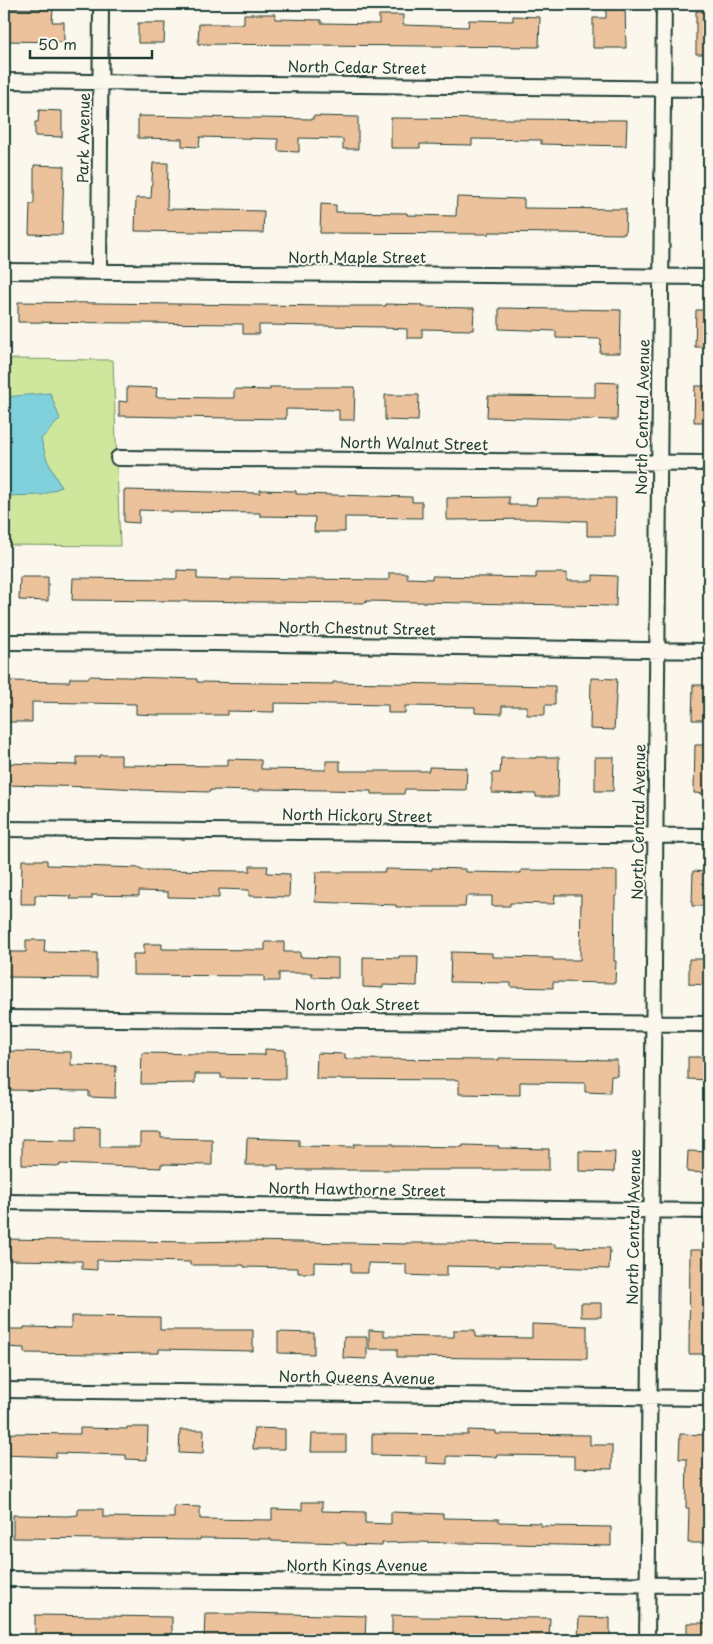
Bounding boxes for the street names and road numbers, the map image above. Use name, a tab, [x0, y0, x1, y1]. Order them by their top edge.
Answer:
street label: North Cedar Street	[287, 54, 427, 79]
street label: Park Avenue	[70, 93, 95, 183]
street label: North Maple Street	[288, 245, 426, 268]
street label: North Central Avenue	[629, 339, 654, 495]
street label: North Walnut Street	[340, 430, 488, 455]
street label: North Chestnut Street	[278, 615, 436, 640]
street label: North Central Avenue	[625, 744, 650, 900]
street label: North Hickory Street	[282, 802, 432, 827]
street label: North Oak Street	[295, 992, 419, 1015]
street label: North Central Avenue	[620, 1149, 645, 1305]
street label: North Hawthorne Street	[268, 1175, 446, 1202]
street label: North Queens Avenue	[278, 1364, 436, 1389]
street label: North Kings Avenue	[286, 1553, 428, 1576]

